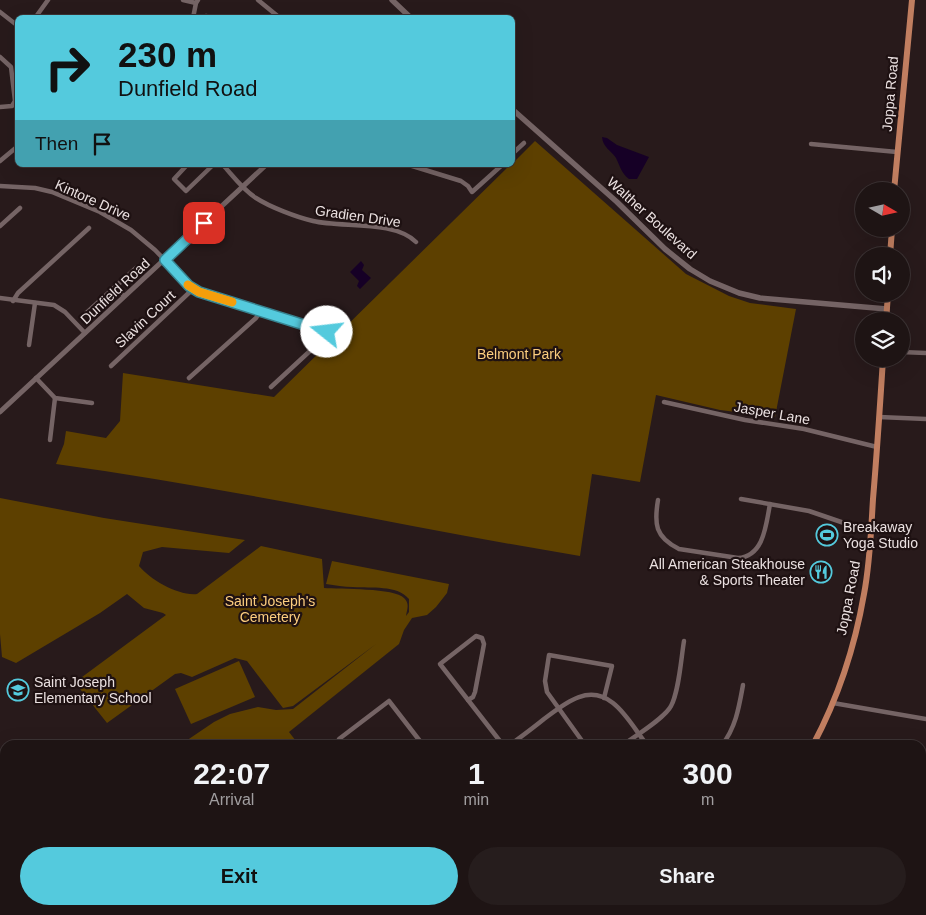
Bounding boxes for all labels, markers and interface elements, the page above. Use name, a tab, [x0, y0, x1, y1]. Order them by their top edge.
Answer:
icon: right	[35, 35, 100, 100]
text: 230 m	[118, 35, 217, 74]
street label: Joppa Road	[879, 56, 901, 132]
text: Dunfield Road	[118, 76, 257, 101]
icon: arrive	[88, 130, 116, 158]
text: Then	[35, 133, 78, 154]
street label: Walther Boulevard	[604, 174, 700, 262]
street label: Kintore Drive	[53, 176, 133, 224]
north arrow	[855, 182, 910, 238]
map controls	[855, 182, 910, 367]
pin	[183, 202, 225, 244]
street label: Gradien Drive	[314, 202, 402, 230]
icon: arrive	[190, 209, 218, 237]
button: sound	[855, 247, 910, 302]
street label: Dunfield Road	[77, 255, 153, 327]
street label: Slavin Court	[112, 287, 178, 351]
position arrow	[300, 305, 352, 357]
button: layers	[855, 312, 910, 367]
park label: Belmont Park	[477, 346, 562, 362]
street label: Jasper Lane	[733, 398, 812, 428]
place label: Breakaway Yoga Studio	[843, 519, 918, 551]
sports icon: Breakaway Yoga Studio	[815, 523, 839, 547]
place label: All American Steakhouse & Sports Theater	[649, 556, 805, 588]
street label: Joppa Road	[833, 559, 863, 637]
restaurant icon: All American Steakhouse & Sports Theater	[809, 560, 833, 584]
park label: Saint Joseph's Cemetery	[225, 593, 315, 625]
place label: Saint Joseph Elementary School	[34, 674, 152, 706]
school or university icon: Saint Joseph Elementary School	[6, 678, 30, 702]
text: 22:07	[193, 757, 270, 790]
text: 1	[468, 757, 485, 790]
text: 300	[683, 757, 733, 790]
text: Arrival	[209, 791, 254, 808]
text: min	[463, 791, 489, 808]
text: m	[701, 791, 714, 808]
button: Exit	[20, 847, 458, 905]
button: Share	[468, 847, 906, 905]

